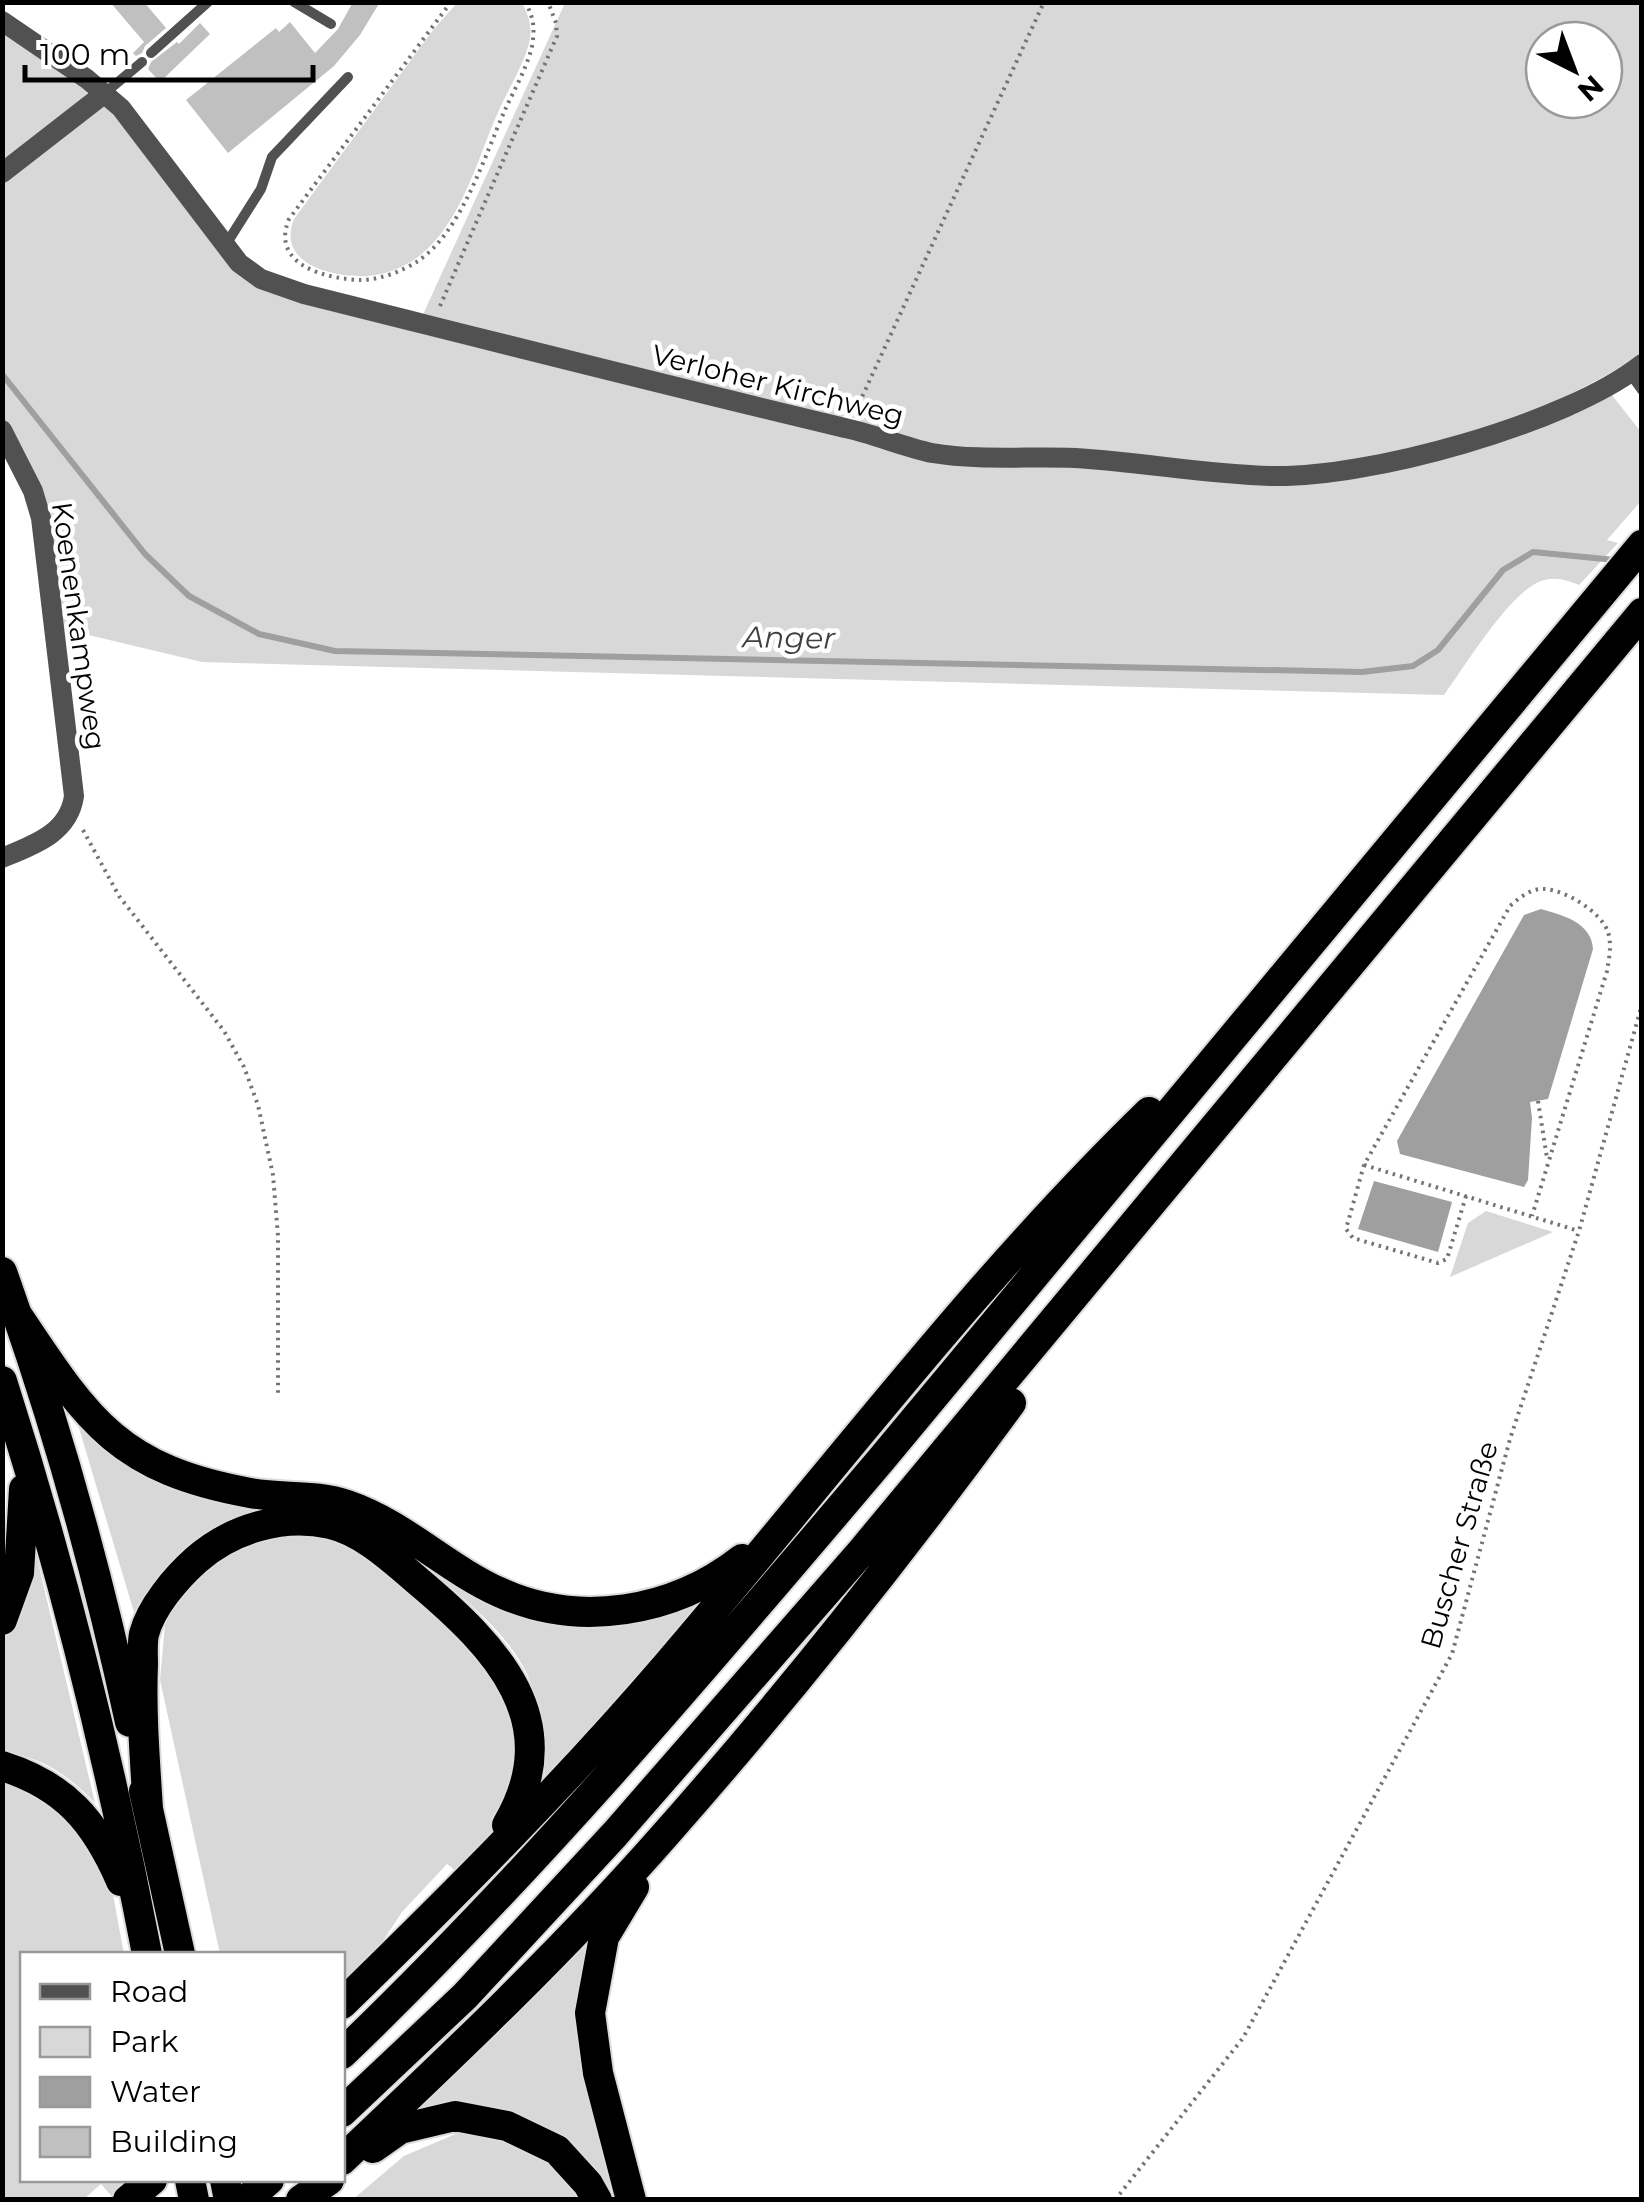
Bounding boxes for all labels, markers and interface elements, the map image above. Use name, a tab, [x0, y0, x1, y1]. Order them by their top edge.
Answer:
scale bar	[25, 20, 312, 82]
north arrow	[1524, 20, 1624, 120]
text: 100 m	[40, 36, 130, 73]
text: N	[1571, 68, 1611, 109]
street label: Verloher Kirchweg	[649, 337, 907, 433]
street label: Koenenkampweg	[45, 500, 113, 752]
water label: Anger	[740, 618, 837, 657]
street label: Buscher Straße	[1413, 1437, 1505, 1653]
legend	[20, 1952, 345, 2182]
text: Road	[110, 1973, 188, 2010]
text: Park	[110, 2023, 179, 2060]
text: Water	[110, 2073, 201, 2110]
text: Building	[110, 2123, 238, 2160]

